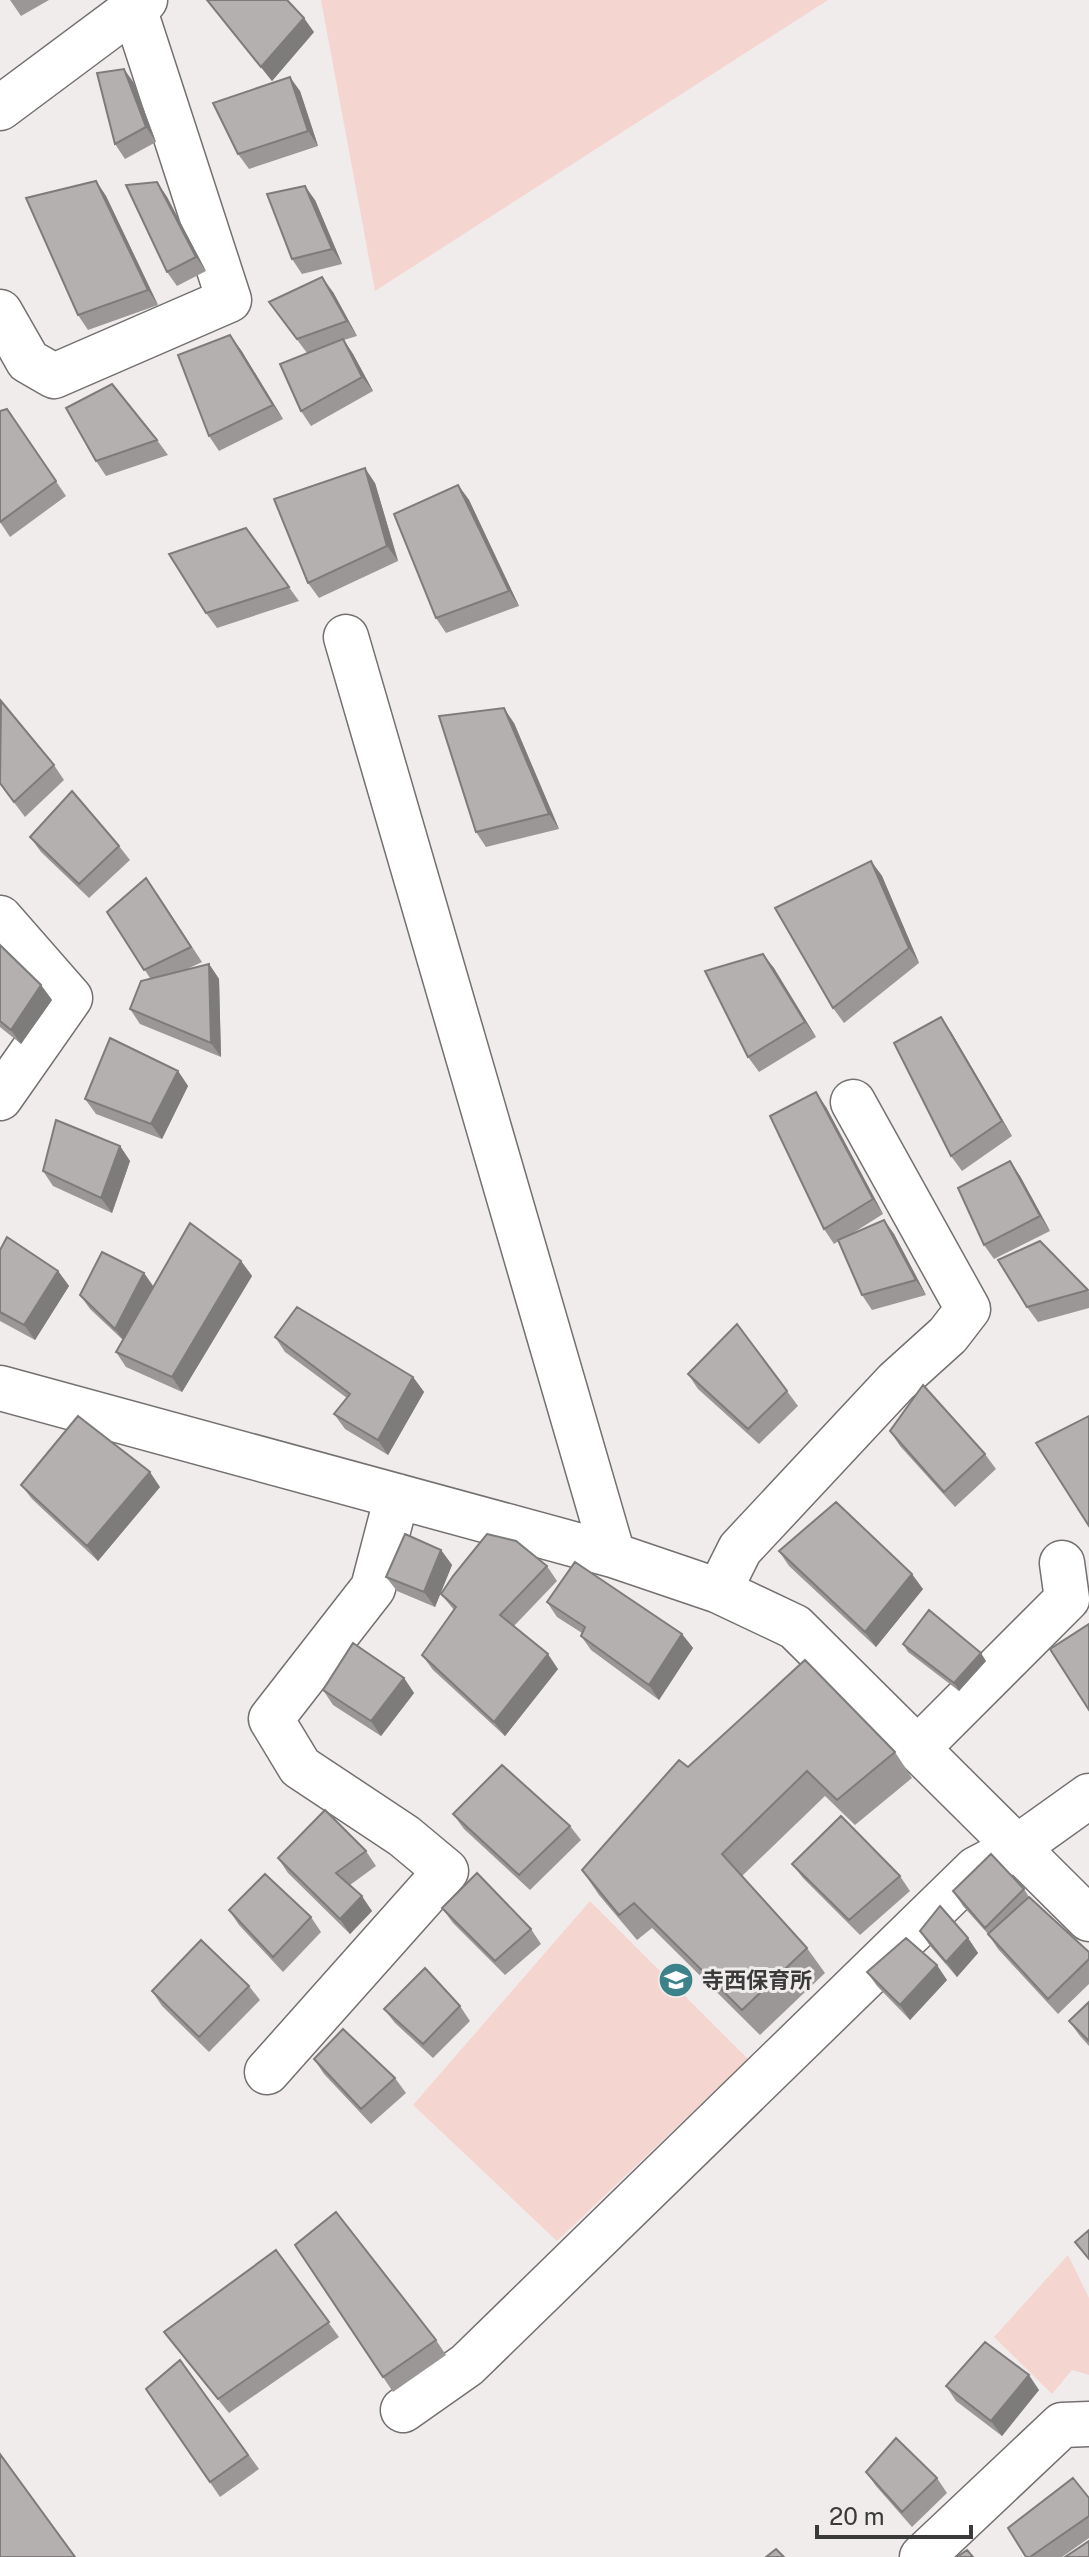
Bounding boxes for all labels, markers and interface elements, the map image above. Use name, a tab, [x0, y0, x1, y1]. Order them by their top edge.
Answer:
school or university icon: 寺西保育所	[657, 1961, 695, 1999]
place label: 寺西保育所	[702, 1967, 812, 1993]
scale bar	[817, 2489, 971, 2539]
text: 20 m	[829, 2502, 885, 2530]

